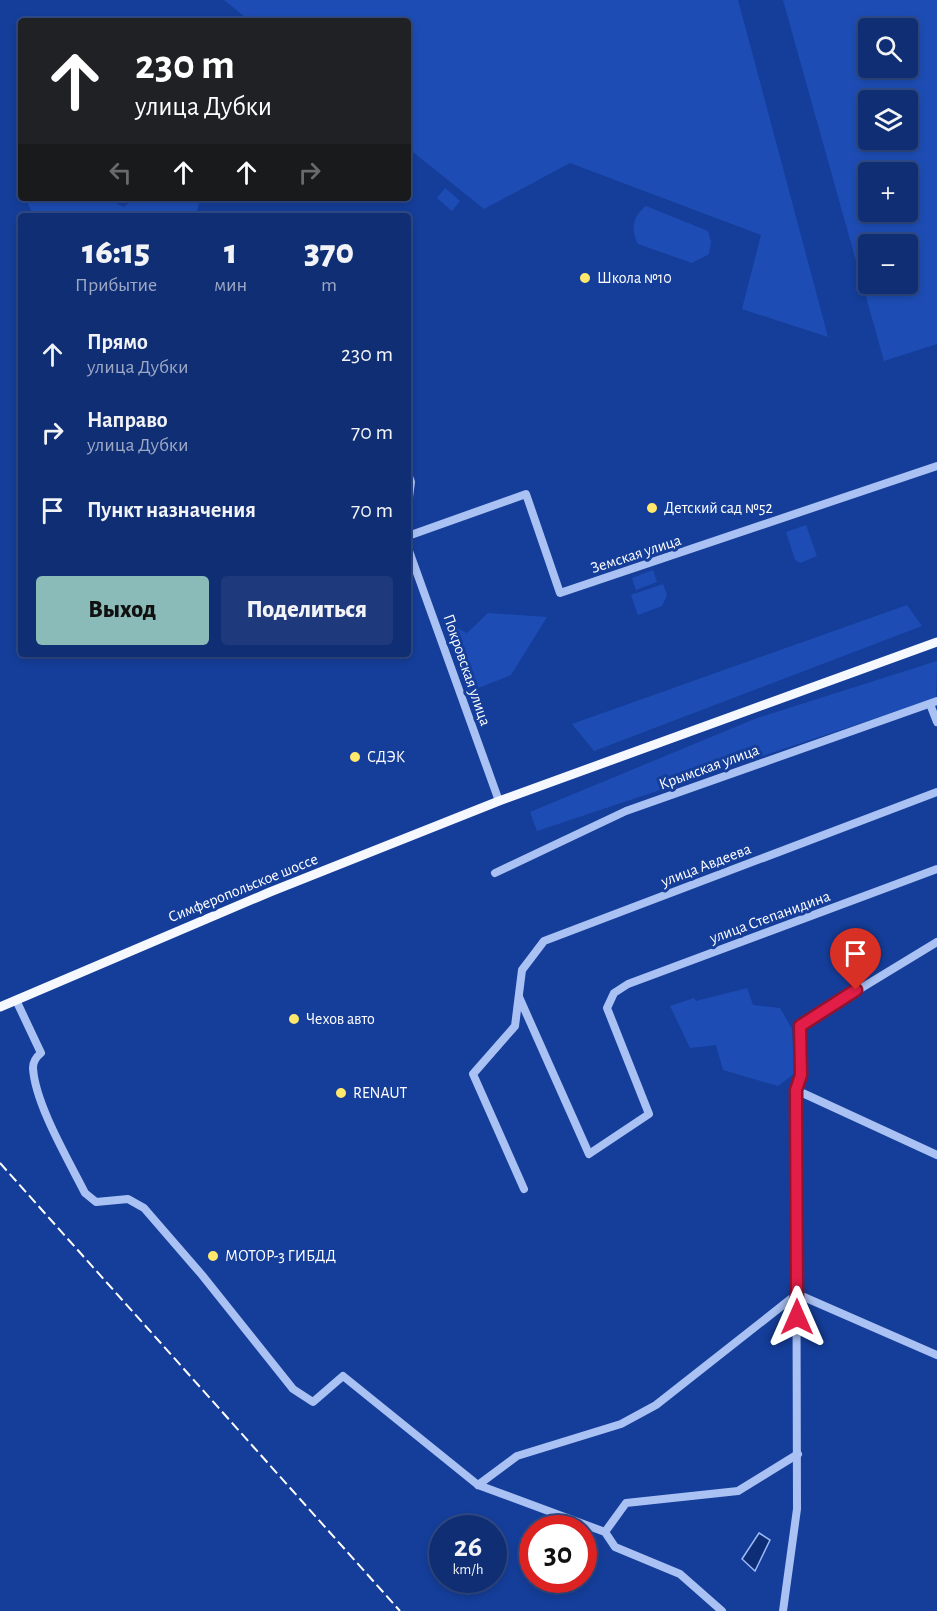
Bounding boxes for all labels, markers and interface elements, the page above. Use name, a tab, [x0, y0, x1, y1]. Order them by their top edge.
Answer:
map controls	[858, 18, 918, 294]
button: search	[858, 18, 918, 78]
icon: ahead	[36, 42, 114, 120]
text: 230 m	[135, 44, 235, 86]
button: layers	[858, 90, 918, 150]
text: улица Дубки	[135, 93, 272, 120]
icon: left	[104, 156, 137, 189]
icon: ahead	[167, 156, 200, 189]
icon: ahead	[230, 156, 263, 189]
icon: right	[293, 156, 326, 189]
button: +	[858, 162, 918, 222]
text: 16:15	[82, 234, 150, 270]
text: 1	[224, 234, 237, 270]
text: 370	[304, 234, 354, 270]
button: −	[858, 234, 918, 294]
place label: Школа №10	[597, 270, 672, 286]
marker: Школа №10	[578, 271, 592, 285]
text: Прибытие	[75, 275, 157, 295]
text: мин	[214, 275, 247, 295]
text: m	[321, 275, 337, 295]
text: Прямо	[87, 331, 148, 353]
icon: ahead	[36, 338, 69, 371]
text: 230 m	[341, 343, 393, 365]
text: улица Дубки	[87, 357, 189, 377]
text: Направо	[87, 409, 168, 431]
icon: right	[36, 416, 69, 449]
text: 70 m	[351, 421, 393, 443]
text: улица Дубки	[87, 435, 189, 455]
icon: arrive	[36, 494, 69, 527]
text: Пункт назначения	[87, 499, 256, 521]
text: 70 m	[351, 499, 393, 521]
place label: Детский сад №52	[664, 500, 773, 516]
marker: Детский сад №52	[645, 501, 659, 515]
street label: Земская улица	[589, 532, 684, 577]
button: Выход	[36, 576, 209, 645]
button: Поделиться	[221, 576, 393, 645]
street label: Покровская улица	[439, 612, 494, 728]
street label: Крымская улица	[657, 741, 762, 793]
place label: СДЭК	[367, 749, 405, 765]
marker: СДЭК	[348, 750, 362, 764]
street label: улица Авдеева	[658, 841, 754, 891]
street label: Симферопольское шоссе	[166, 851, 320, 925]
street label: улица Степанидина	[707, 888, 833, 947]
pin	[830, 928, 881, 990]
icon: arrive	[839, 937, 872, 970]
place label: Чехов авто	[306, 1011, 375, 1027]
marker: Чехов авто	[287, 1012, 301, 1026]
place label: RENAUT	[353, 1085, 408, 1101]
marker: RENAUT	[334, 1086, 348, 1100]
place label: МОТОР-3 ГИБДД	[225, 1248, 336, 1264]
marker: МОТОР-3 ГИБДД	[206, 1249, 220, 1263]
position arrow	[765, 1285, 829, 1349]
speed limit sign: 30	[519, 1515, 597, 1593]
text: 26	[454, 1532, 482, 1562]
text: km/h	[453, 1562, 483, 1577]

